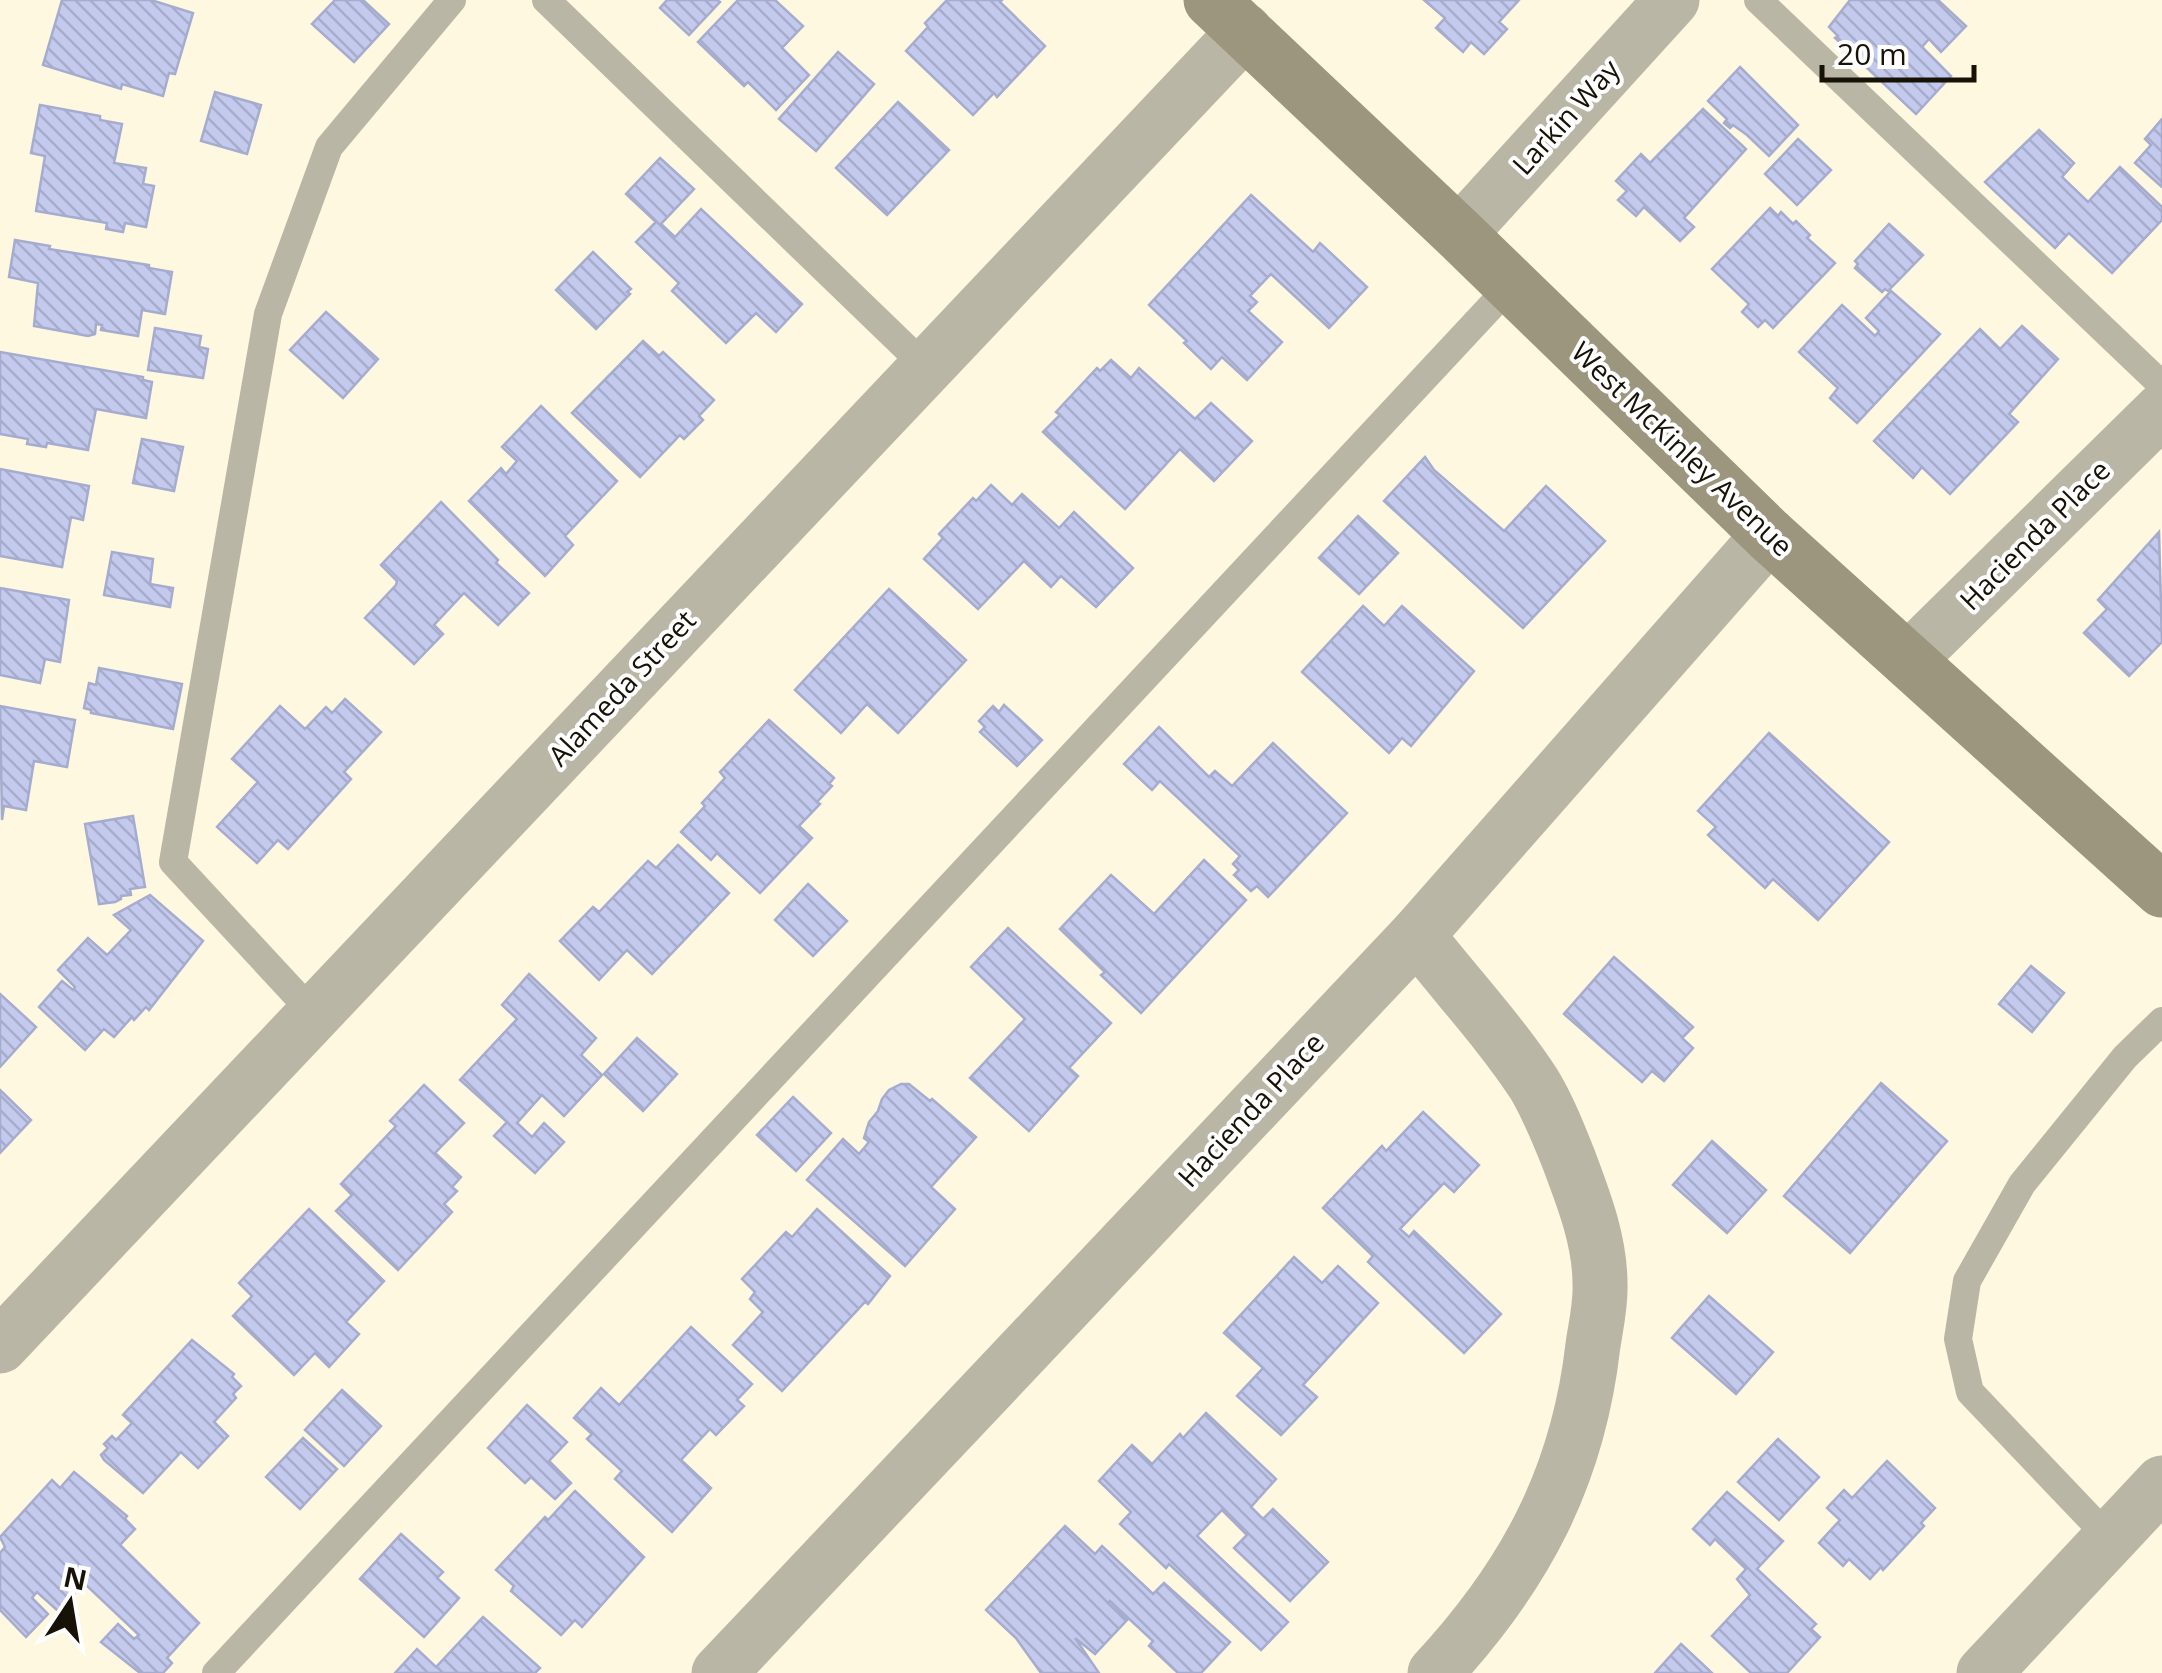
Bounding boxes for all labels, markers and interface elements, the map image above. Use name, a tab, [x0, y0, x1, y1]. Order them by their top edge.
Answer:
scale bar	[1822, 20, 1974, 82]
text: 20 m	[1837, 33, 1907, 74]
street label: Larkin Way	[1503, 50, 1628, 182]
street label: West McKinley Avenue	[1564, 333, 1802, 564]
street label: Hacienda Place	[1951, 451, 2118, 618]
street label: Alameda Street	[539, 601, 703, 773]
street label: Hacienda Place	[1169, 1024, 1332, 1195]
north arrow	[20, 1553, 120, 1653]
text: N	[60, 1557, 90, 1599]

